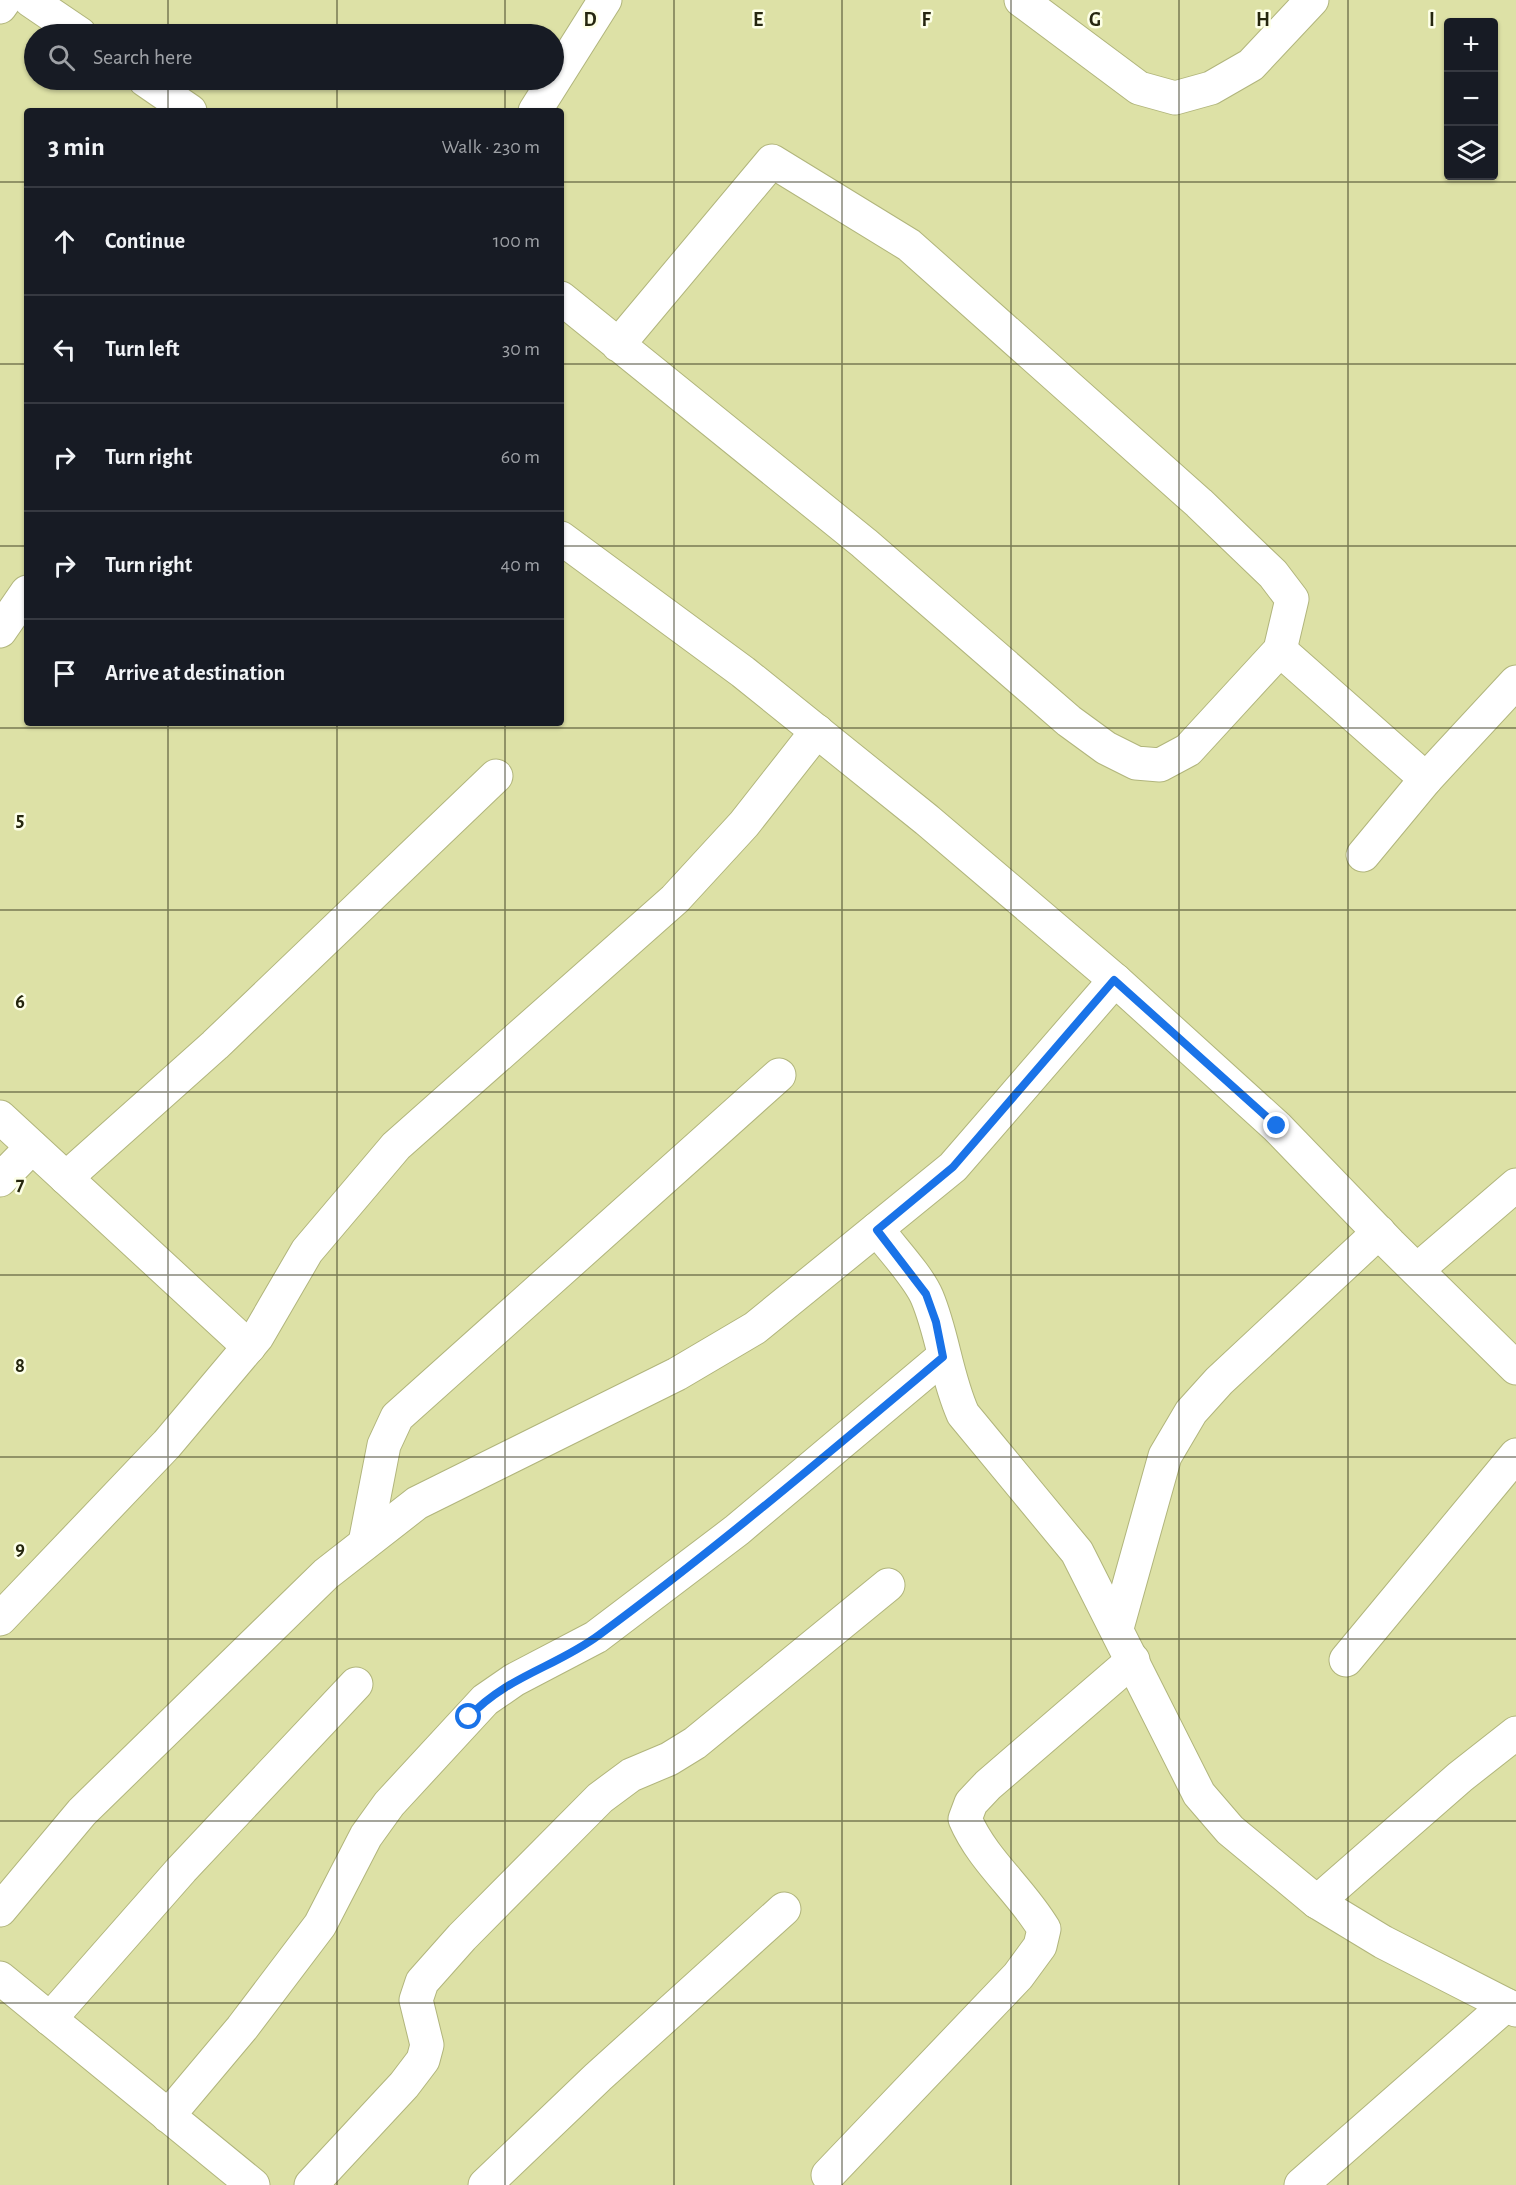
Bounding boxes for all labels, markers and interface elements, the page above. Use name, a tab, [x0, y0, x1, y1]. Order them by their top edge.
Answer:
text: D	[583, 10, 597, 30]
text: E	[753, 10, 763, 30]
text: F	[921, 10, 931, 30]
text: G	[1089, 10, 1101, 30]
text: H	[1256, 10, 1270, 30]
text: I	[1429, 10, 1435, 30]
map controls	[1444, 18, 1498, 180]
button: +	[1444, 18, 1498, 72]
search box	[24, 24, 564, 90]
icon: search	[45, 41, 78, 74]
text: Search here	[93, 46, 192, 68]
button: −	[1444, 72, 1498, 126]
button: layers	[1444, 126, 1498, 180]
text: 3 min	[48, 134, 105, 160]
text: Walk · 230 m	[442, 137, 540, 157]
icon: ahead	[48, 225, 81, 258]
text: Continue	[105, 230, 185, 252]
text: 100 m	[493, 231, 540, 251]
icon: left	[48, 333, 81, 366]
text: Turn left	[105, 338, 179, 360]
text: 30 m	[502, 339, 540, 359]
icon: right	[48, 441, 81, 474]
text: Turn right	[105, 446, 192, 468]
text: 60 m	[501, 447, 540, 467]
icon: right	[48, 549, 81, 582]
text: Turn right	[105, 554, 192, 576]
text: 40 m	[501, 555, 540, 575]
icon: arrive	[48, 657, 81, 690]
text: Arrive at destination	[105, 662, 285, 684]
text: 5	[16, 810, 24, 830]
text: 6	[15, 992, 25, 1012]
route end	[1263, 1112, 1289, 1138]
text: 7	[16, 1174, 25, 1194]
text: 8	[15, 1356, 25, 1376]
text: 9	[15, 1539, 25, 1559]
route start	[455, 1703, 481, 1729]

